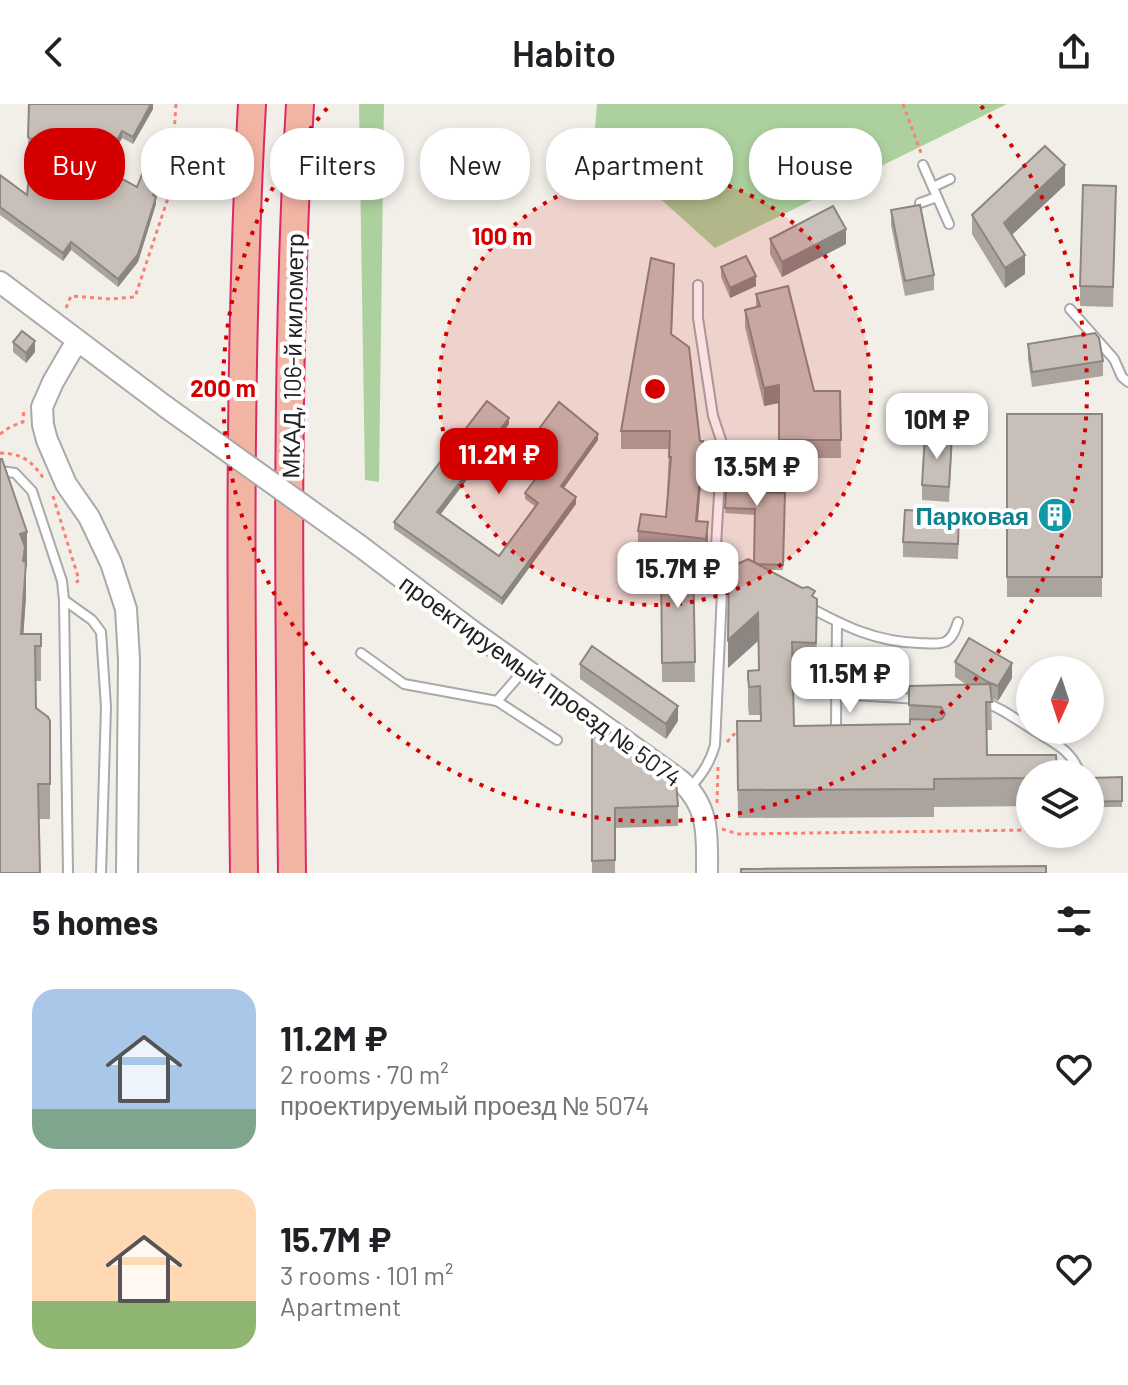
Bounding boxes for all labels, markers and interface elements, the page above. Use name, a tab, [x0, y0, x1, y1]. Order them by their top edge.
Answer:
icon: back	[32, 30, 76, 74]
icon: share	[1052, 30, 1096, 74]
text: Habito	[512, 31, 616, 74]
chip: Buy	[24, 128, 125, 200]
chip: Rent	[141, 128, 254, 200]
chip: Filters	[270, 128, 404, 200]
chip: New	[420, 128, 530, 200]
chip: Apartment	[546, 128, 733, 200]
chip: House	[749, 128, 882, 200]
text: 100 m	[472, 221, 532, 250]
street label: МКАД, 106-й километр	[275, 233, 309, 479]
text: 200 m	[190, 373, 256, 402]
centre of rings	[641, 375, 669, 403]
pin: 10M ₽	[881, 393, 993, 461]
text: 10M ₽	[904, 403, 970, 434]
pin: 11.2M ₽	[425, 428, 573, 496]
text: 11.2M ₽	[458, 438, 540, 469]
pin: 13.5M ₽	[683, 440, 831, 508]
text: 13.5M ₽	[714, 450, 800, 481]
building icon: Парковая	[1036, 496, 1074, 534]
place label: Парковая	[916, 501, 1029, 530]
pin: 15.7M ₽	[604, 542, 752, 610]
text: 15.7M ₽	[635, 552, 721, 583]
street label: проектируемый проезд № 5074	[394, 568, 688, 792]
pin: 11.5M ₽	[776, 647, 924, 715]
north arrow	[1016, 656, 1104, 744]
map controls	[1016, 656, 1104, 848]
text: 11.5M ₽	[809, 657, 891, 688]
button: layers	[1016, 760, 1104, 848]
icon: filters	[1052, 899, 1096, 943]
text: 5 homes	[32, 901, 158, 942]
text: 11.2M ₽	[280, 1017, 387, 1058]
icon: home	[96, 1021, 192, 1117]
icon: heart	[1052, 1047, 1096, 1091]
text: 2 rooms · 70 m²	[280, 1058, 449, 1089]
text: проектируемый проезд № 5074	[280, 1089, 650, 1120]
text: 15.7M ₽	[280, 1218, 391, 1259]
icon: home	[96, 1221, 192, 1317]
icon: heart	[1052, 1247, 1096, 1291]
text: 3 rooms · 101 m²	[280, 1259, 453, 1290]
text: Apartment	[280, 1290, 401, 1321]

